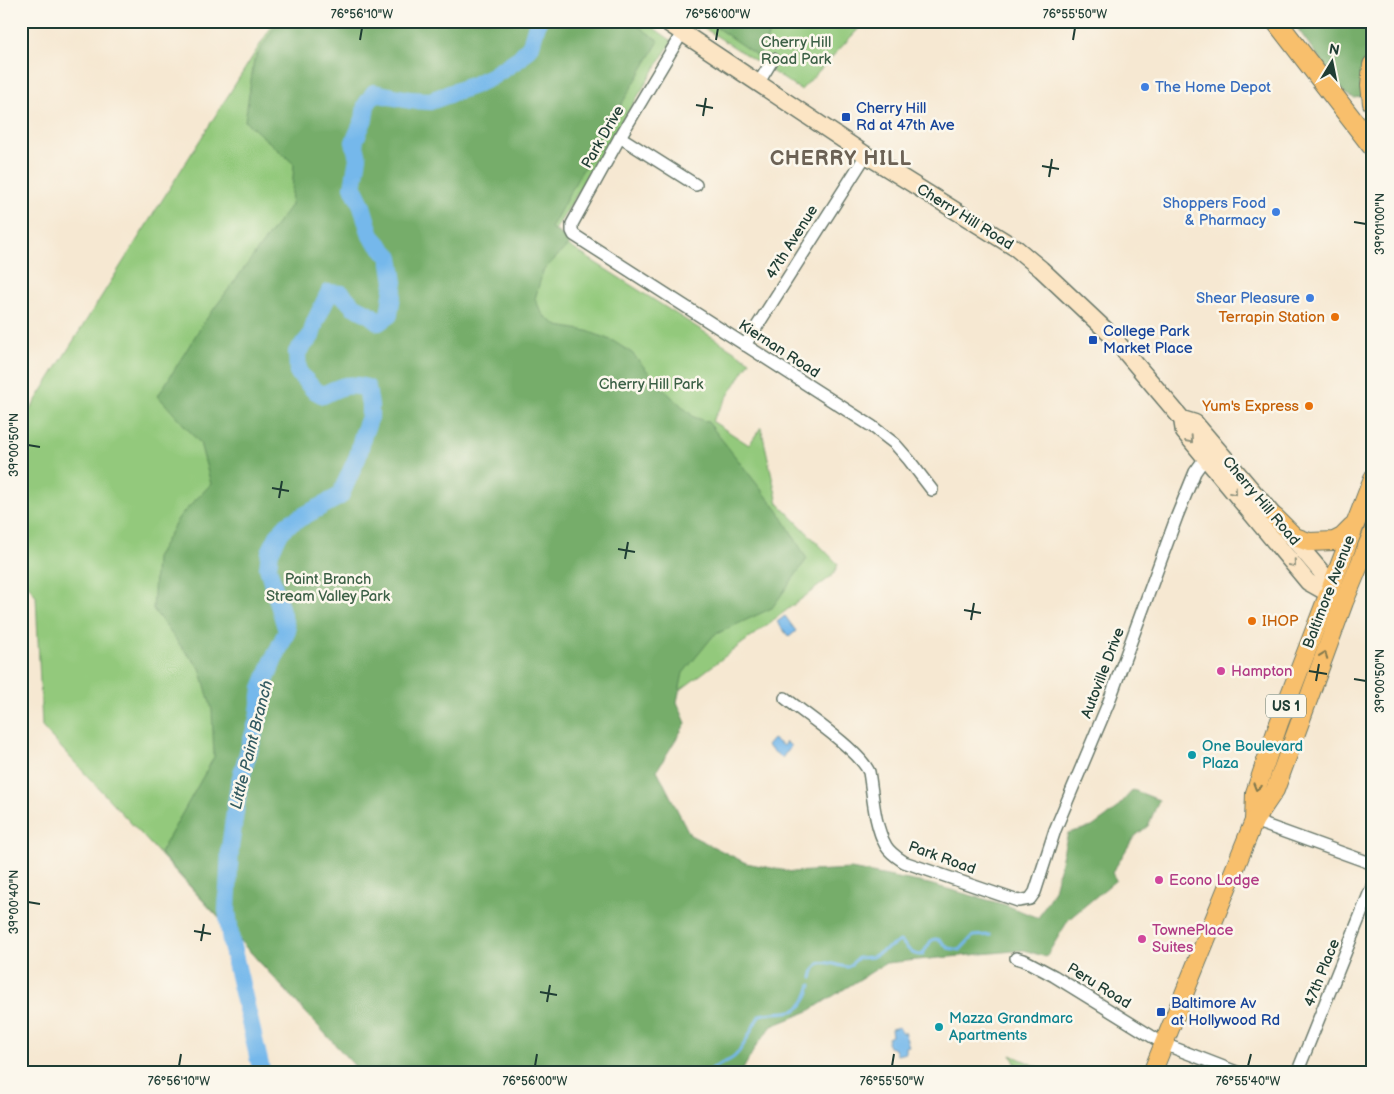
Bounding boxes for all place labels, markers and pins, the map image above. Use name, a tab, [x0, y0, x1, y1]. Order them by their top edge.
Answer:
place label: The Home Depot	[1155, 78, 1271, 97]
marker: The Home Depot	[1139, 81, 1151, 93]
place label: Cherry Hill Rd at 47th Ave	[856, 99, 955, 135]
marker: Cherry Hill Rd at 47th Ave	[840, 111, 852, 123]
place label: Shoppers Food & Pharmacy	[1163, 194, 1266, 230]
marker: Shoppers Food & Pharmacy	[1270, 206, 1282, 218]
place label: Shear Pleasure	[1196, 289, 1300, 308]
marker: Shear Pleasure	[1304, 292, 1316, 304]
place label: Terrapin Station	[1218, 308, 1325, 327]
marker: Terrapin Station	[1329, 311, 1341, 323]
place label: College Park Market Place	[1103, 322, 1193, 358]
marker: College Park Market Place	[1087, 334, 1099, 346]
place label: Yum's Express	[1201, 397, 1300, 416]
marker: Yum's Express	[1303, 400, 1315, 412]
place label: IHOP	[1262, 612, 1299, 631]
marker: IHOP	[1246, 615, 1258, 627]
place label: Hampton	[1231, 662, 1293, 681]
marker: Hampton	[1215, 665, 1227, 677]
place label: One Boulevard Plaza	[1202, 737, 1303, 773]
marker: One Boulevard Plaza	[1186, 749, 1198, 761]
place label: Econo Lodge	[1169, 871, 1259, 890]
marker: Econo Lodge	[1153, 874, 1165, 886]
place label: TownePlace Suites	[1152, 921, 1233, 957]
marker: TownePlace Suites	[1136, 933, 1148, 945]
place label: Baltimore Av at Hollywood Rd	[1171, 994, 1280, 1030]
marker: Baltimore Av at Hollywood Rd	[1155, 1006, 1167, 1018]
place label: Mazza Grandmarc Apartments	[949, 1009, 1073, 1045]
marker: Mazza Grandmarc Apartments	[933, 1021, 945, 1033]

